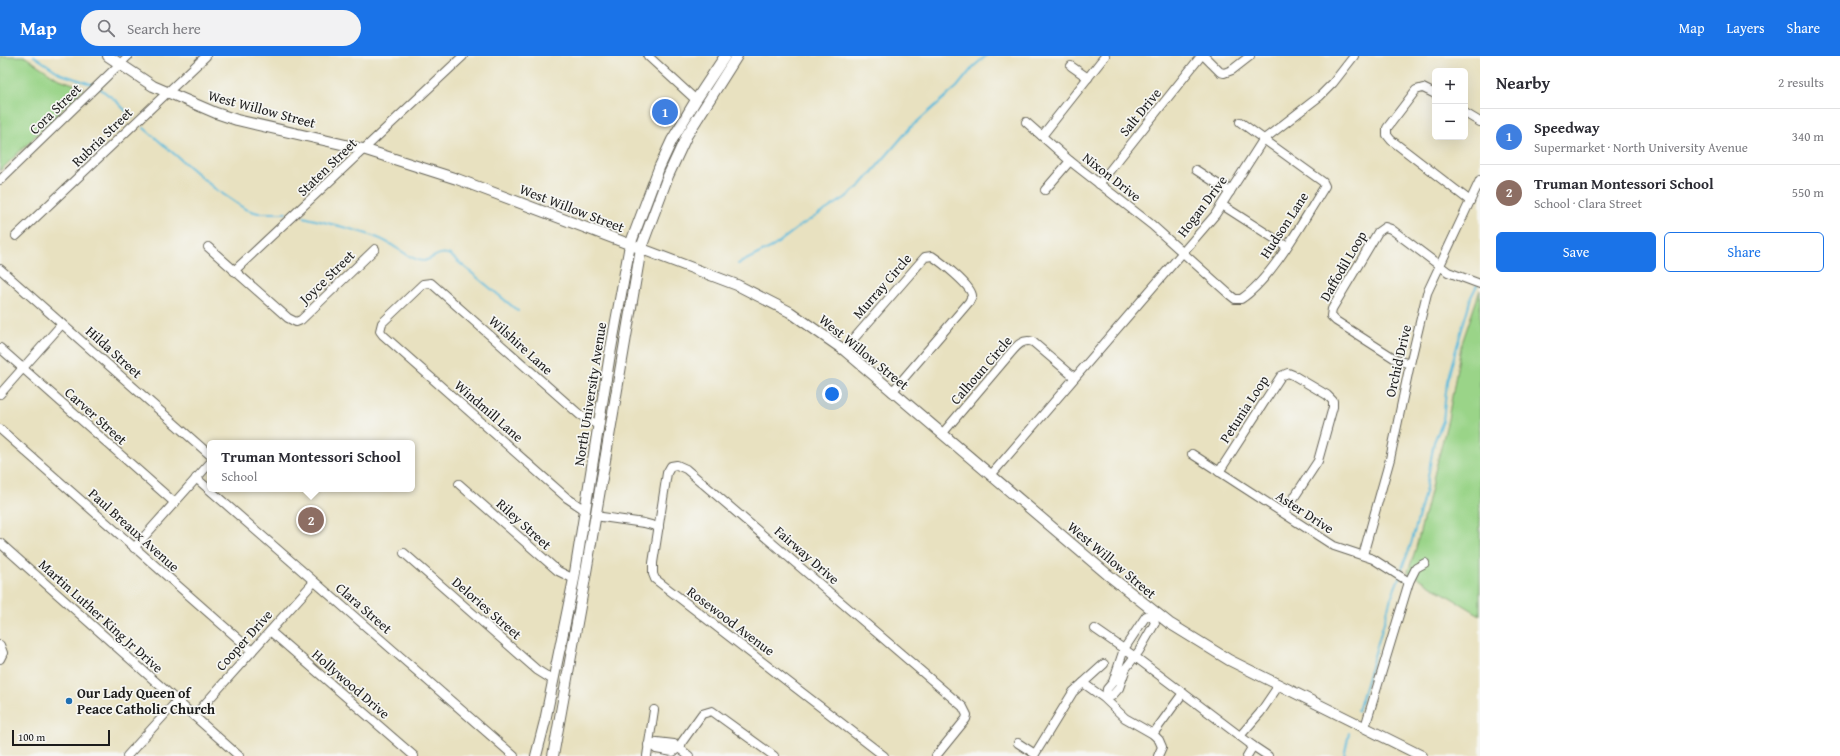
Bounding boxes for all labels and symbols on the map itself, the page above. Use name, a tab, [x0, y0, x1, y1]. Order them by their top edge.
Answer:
street label: Cora Street	[24, 79, 86, 139]
street label: Salt Drive	[1114, 83, 1166, 140]
street label: West Willow Street	[206, 85, 318, 133]
pin: 1	[652, 97, 678, 127]
street label: Rubria Street	[67, 103, 137, 171]
street label: Staten Street	[293, 133, 361, 201]
street label: Nixon Drive	[1078, 148, 1146, 207]
street label: Hogan Drive	[1172, 171, 1232, 241]
street label: West Willow Street	[517, 179, 627, 237]
street label: Hudson Lane	[1255, 187, 1313, 262]
street label: Daffodil Loop	[1315, 227, 1371, 305]
street label: Joyce Street	[294, 246, 359, 310]
street label: Murray Circle	[848, 249, 916, 323]
street label: West Willow Street	[815, 309, 913, 395]
street label: Wilshire Lane	[485, 311, 558, 380]
street label: North University Avenue	[569, 320, 611, 467]
street label: Hilda Street	[81, 321, 147, 383]
street label: Orchid Drive	[1380, 322, 1416, 399]
street label: Calhoun Circle	[945, 331, 1017, 409]
street label: Petunia Loop	[1215, 371, 1274, 447]
street label: Windmill Lane	[450, 375, 528, 447]
street label: Carver Street	[61, 383, 132, 449]
your location	[822, 384, 842, 404]
street label: Paul Breaux Avenue	[84, 484, 184, 577]
street label: Aster Drive	[1272, 486, 1338, 539]
street label: Riley Street	[492, 494, 556, 554]
pin: 2	[298, 505, 324, 535]
street label: West Willow Street	[1063, 517, 1161, 603]
street label: Fairway Drive	[770, 521, 844, 589]
street label: Martin Luther King Jr Drive	[34, 555, 168, 678]
street label: Delories Street	[448, 572, 526, 644]
street label: Clara Street	[331, 578, 397, 638]
street label: Rosewood Avenue	[683, 581, 779, 661]
street label: Cooper Drive	[211, 605, 277, 675]
street label: Hollywood Drive	[308, 645, 395, 724]
place label: Our Lady Queen of Peace Catholic Church	[77, 683, 216, 719]
marker: Our Lady Queen of Peace Catholic Church	[64, 696, 74, 706]
scale bar	[12, 728, 110, 747]

